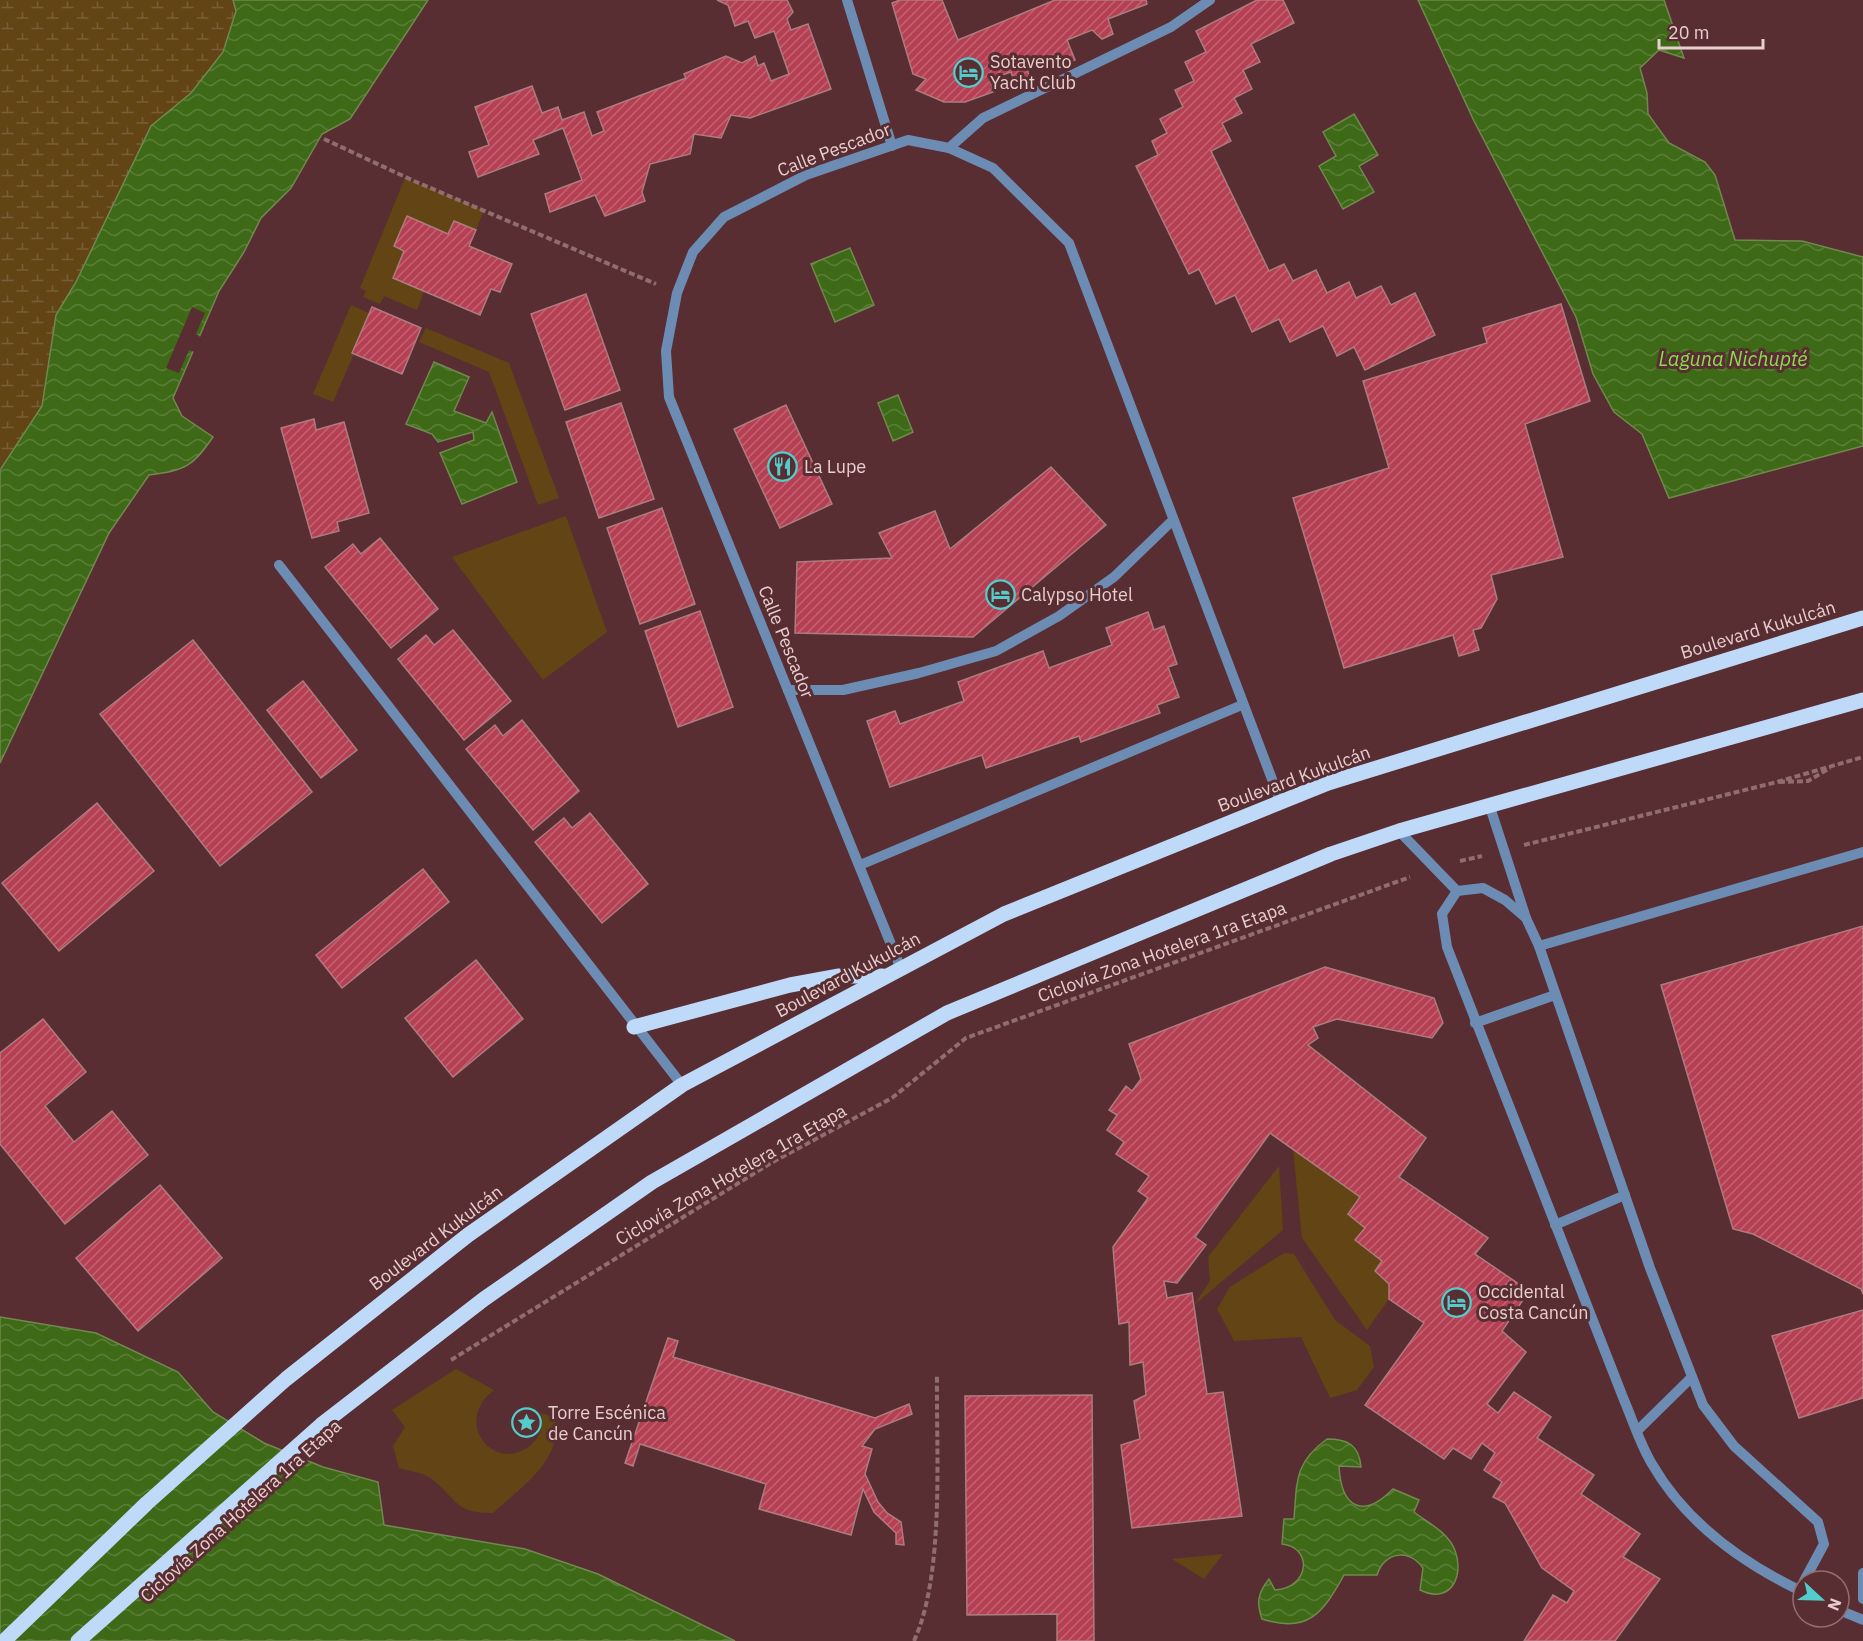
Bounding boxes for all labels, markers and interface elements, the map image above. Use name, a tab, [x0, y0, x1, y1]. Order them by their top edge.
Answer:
scale bar	[1659, 12, 1762, 50]
text: 20 m	[1668, 21, 1710, 44]
place label: Sotavento Yacht Club	[990, 50, 1076, 94]
hotel icon: Sotavento Yacht Club	[953, 56, 985, 88]
street label: Calle Pescador	[774, 117, 894, 182]
water label: Laguna Nichupté	[1658, 345, 1808, 372]
restaurant icon: La Lupe	[767, 451, 799, 483]
place label: La Lupe	[804, 455, 866, 478]
hotel icon: Calypso Hotel	[984, 579, 1016, 611]
street label: Calle Pescador	[753, 582, 820, 702]
place label: Calypso Hotel	[1021, 583, 1133, 606]
street label: Boulevard Kukulcán	[1678, 595, 1838, 664]
street label: Boulevard Kukulcán	[1214, 740, 1373, 817]
street label: Ciclovía Zona Hotelera 1ra Etapa	[1034, 896, 1290, 1007]
street label: Boulevard Kukulcán	[771, 927, 924, 1022]
street label: Ciclovía Zona Hotelera 1ra Etapa	[611, 1099, 851, 1250]
street label: Boulevard Kukulcán	[365, 1180, 507, 1295]
place label: Occidental Costa Cancún	[1478, 1280, 1589, 1324]
hotel icon: Occidental Costa Cancún	[1441, 1286, 1473, 1318]
place label: Torre Escénica de Cancún	[548, 1401, 666, 1445]
place icon: Torre Escénica de Cancún	[511, 1407, 543, 1439]
street label: Ciclovía Zona Hotelera 1ra Etapa	[135, 1414, 346, 1607]
north arrow	[1791, 1569, 1851, 1629]
text: N	[1823, 1595, 1846, 1614]

